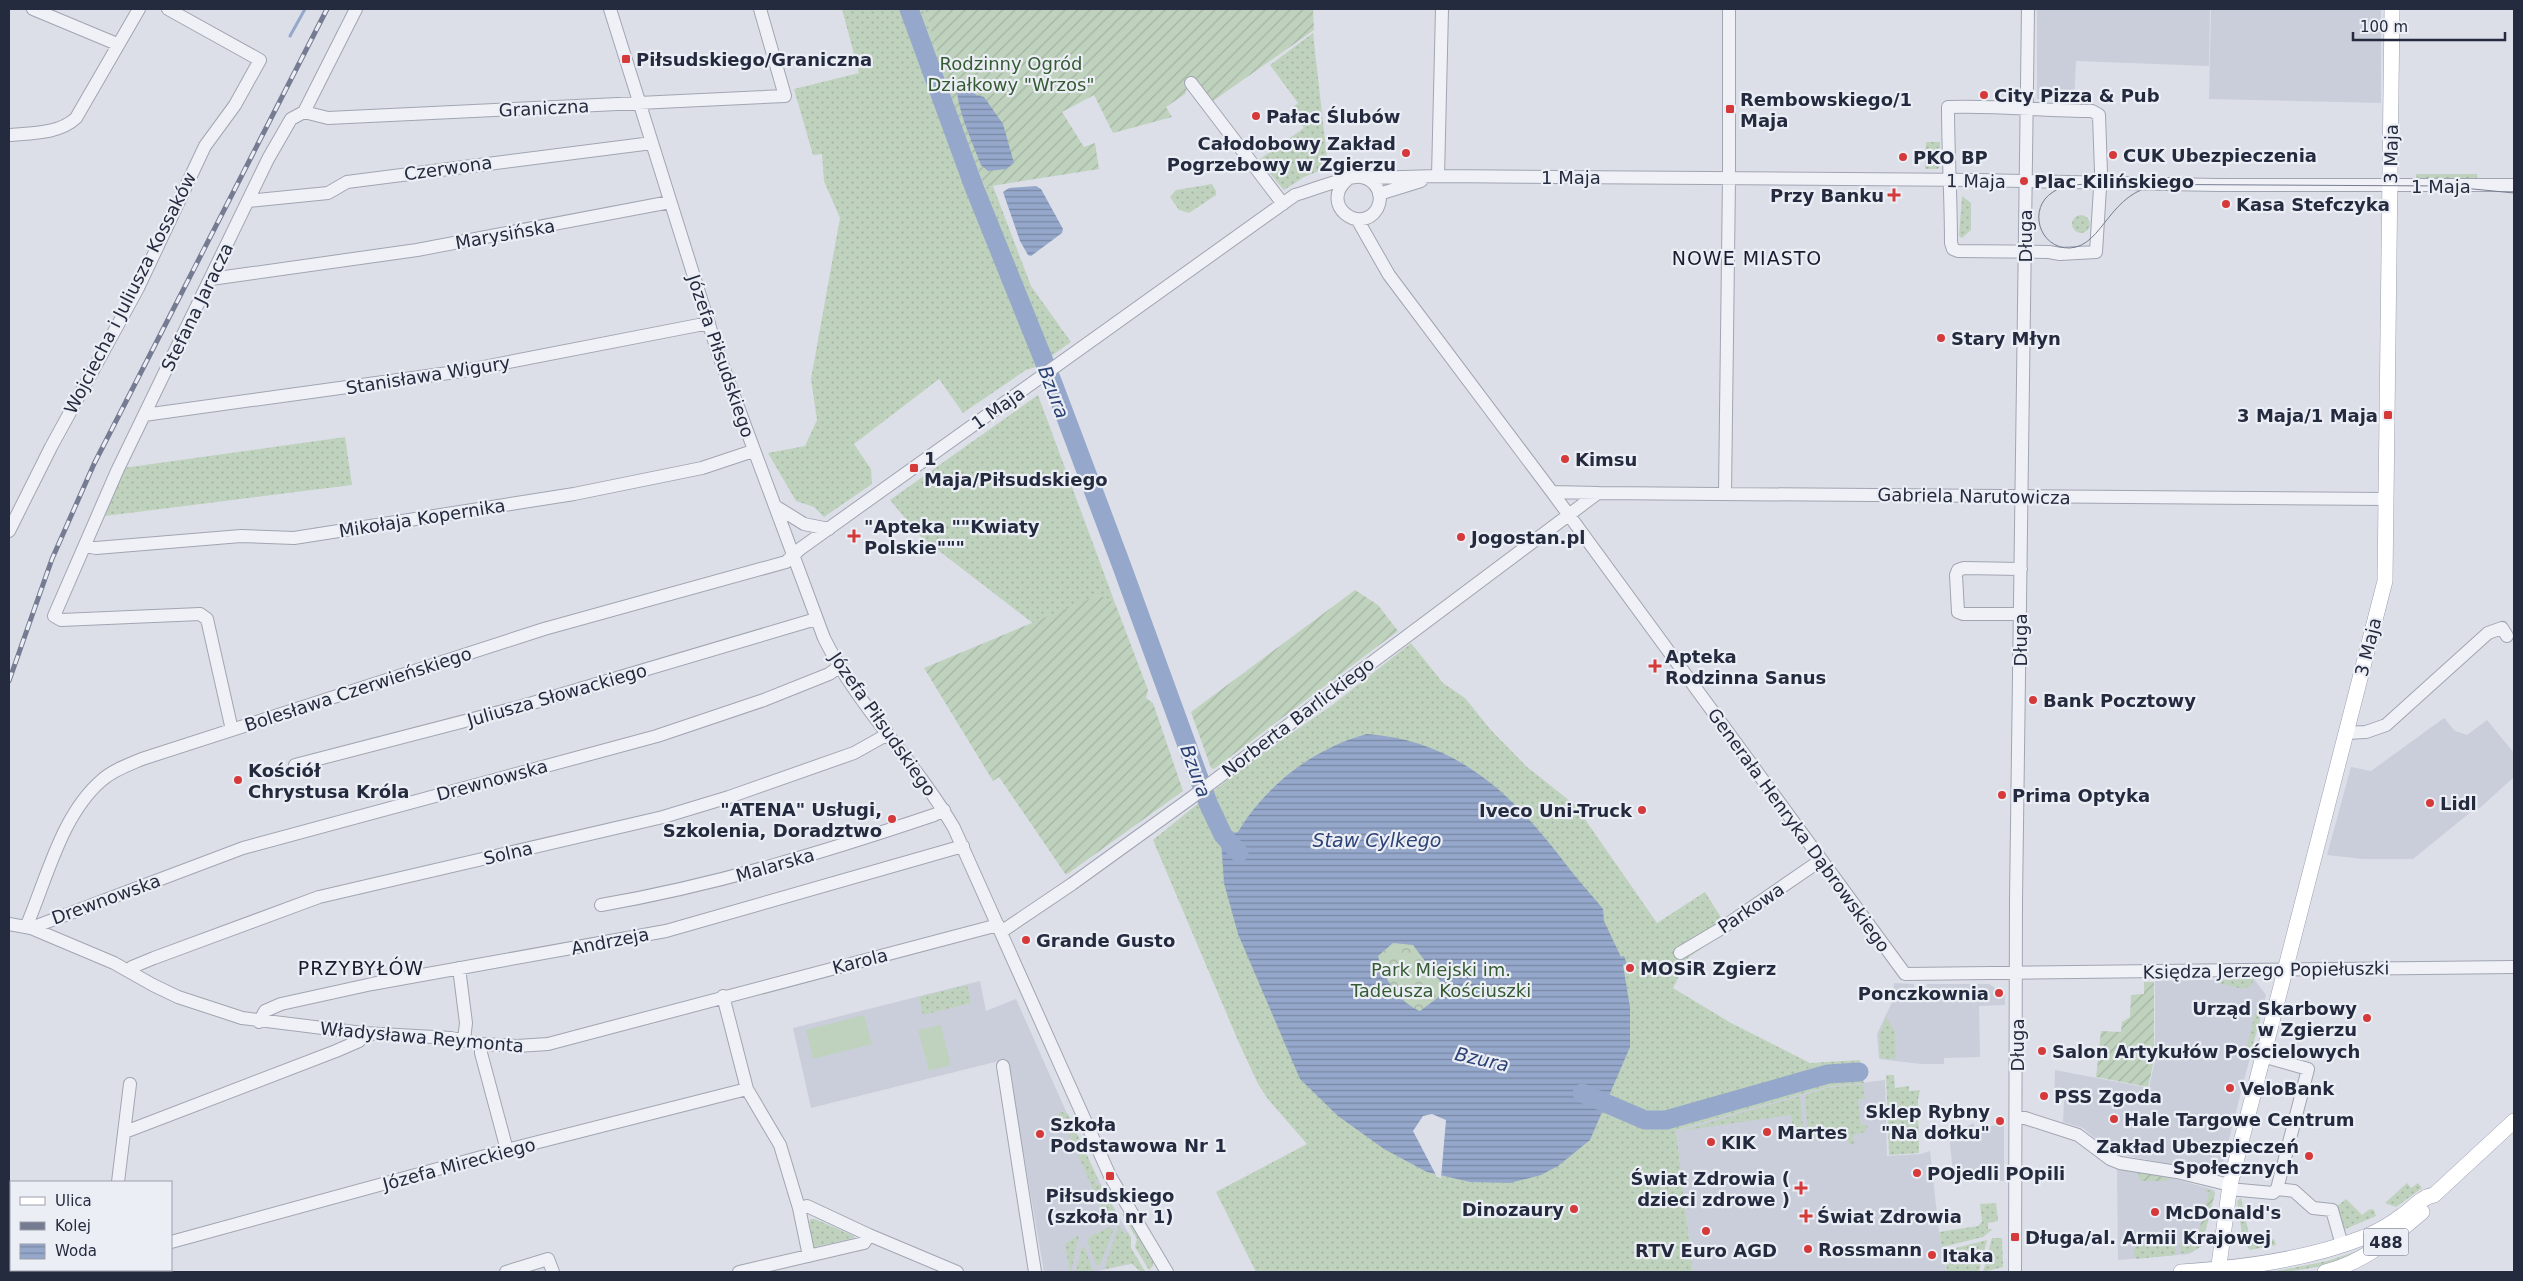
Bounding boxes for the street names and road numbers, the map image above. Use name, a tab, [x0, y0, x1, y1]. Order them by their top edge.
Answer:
street label: Graniczna	[498, 95, 590, 121]
street label: 3 Maja	[2380, 124, 2402, 184]
street label: Czerwona	[403, 151, 493, 185]
street label: 1 Maja	[1541, 167, 1601, 188]
street label: Wojciecha i Juliusza Kossaków	[60, 169, 200, 417]
street label: 1 Maja	[1946, 170, 2006, 192]
street label: 1 Maja	[2411, 176, 2471, 197]
street label: Długa	[2015, 210, 2036, 262]
street label: Marysińska	[453, 215, 557, 253]
street label: Stefana Jaracza	[157, 239, 237, 375]
street label: Józefa Piłsudskiego	[683, 271, 759, 440]
street label: Stanisława Wigury	[344, 352, 512, 398]
street label: 1 Maja	[967, 382, 1029, 434]
street label: Gabriela Narutowicza	[1877, 484, 2071, 508]
street label: Mikołaja Kopernika	[337, 494, 507, 542]
street label: Długa	[2010, 614, 2031, 666]
street label: 3 Maja	[2351, 615, 2385, 679]
street label: Bolesława Czerwieńskiego	[242, 642, 474, 736]
street label: Józefa Piłsudskiego	[825, 647, 941, 800]
street label: Norberta Barlickiego	[1218, 653, 1378, 781]
street label: Juliusza Słowackiego	[464, 659, 649, 731]
street label: Generała Henryka Dąbrowskiego	[1703, 704, 1895, 956]
street label: Drewnowska	[434, 755, 550, 805]
street label: Solna	[481, 837, 535, 869]
street label: Malarska	[733, 844, 817, 886]
street label: Drewnowska	[49, 870, 163, 928]
street label: Parkowa	[1714, 878, 1788, 938]
street label: Andrzeja	[569, 923, 651, 959]
street label: Karola	[830, 944, 890, 978]
street label: Księdza Jerzego Popiełuszki	[2142, 957, 2390, 983]
street label: Władysława Reymonta	[319, 1018, 525, 1056]
street label: Długa	[2007, 1019, 2028, 1071]
street label: Józefa Mireckiego	[379, 1133, 538, 1195]
road number: 488	[2364, 1228, 2408, 1256]

